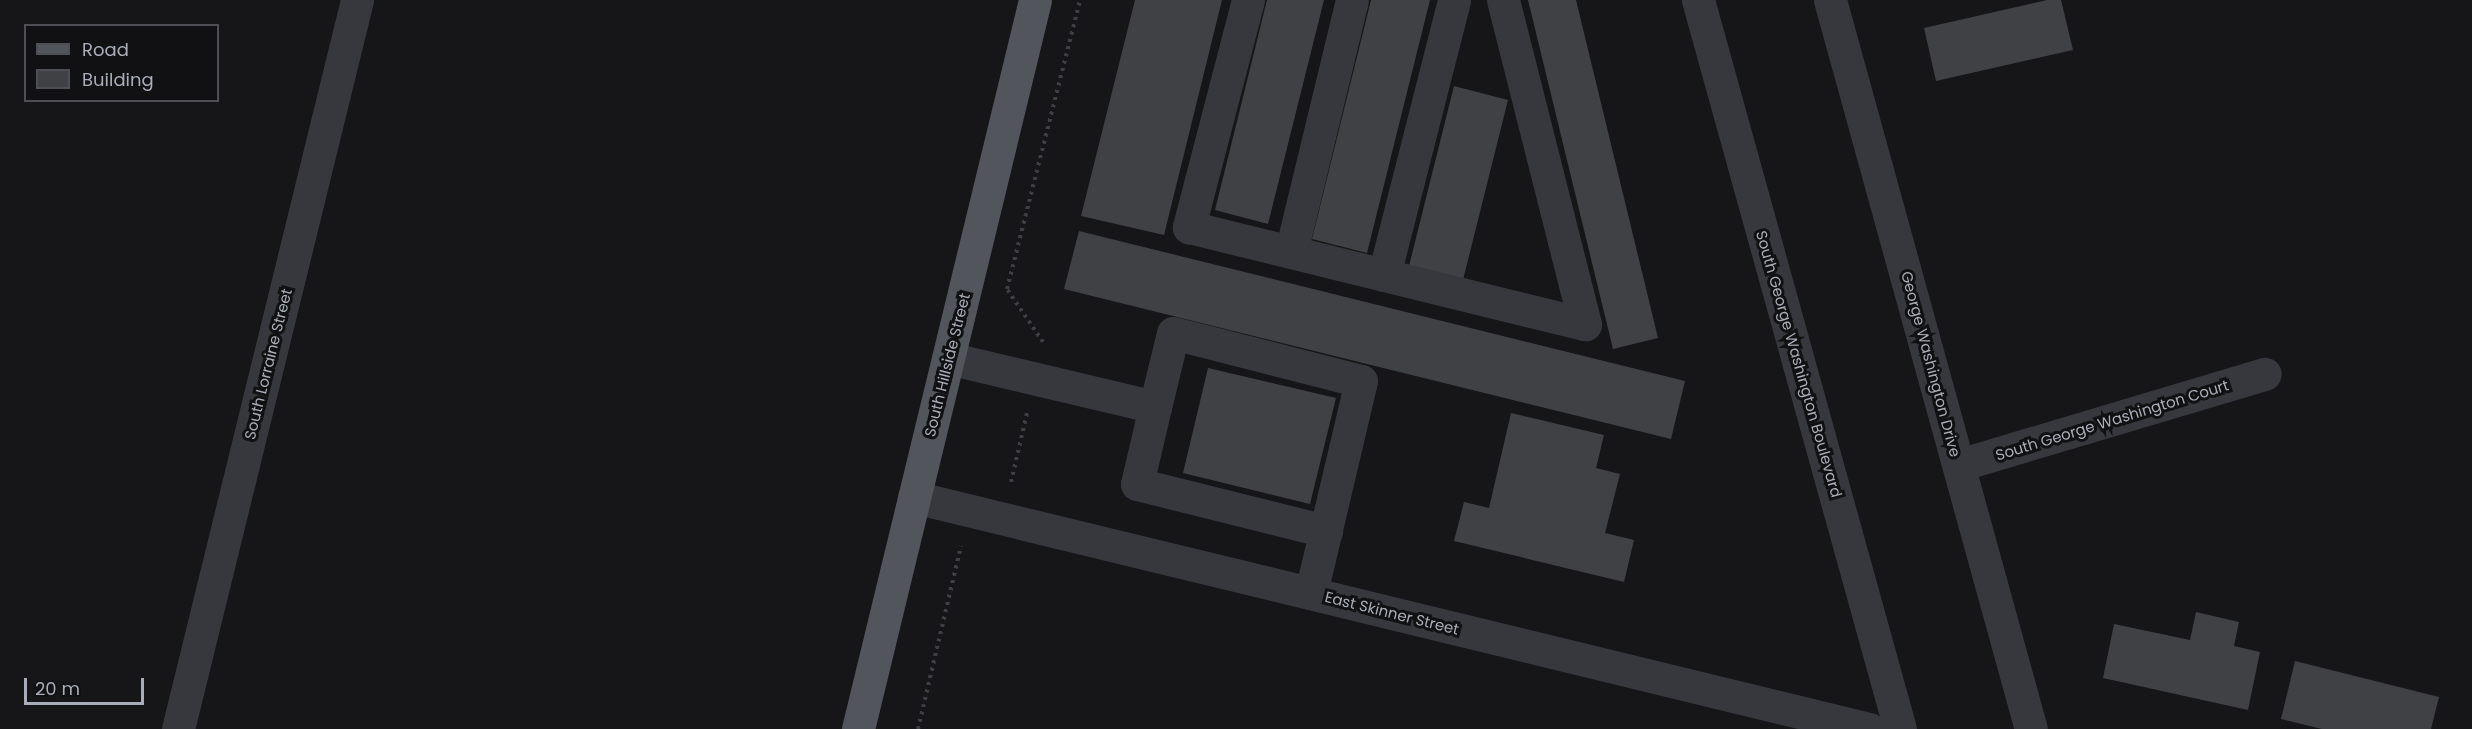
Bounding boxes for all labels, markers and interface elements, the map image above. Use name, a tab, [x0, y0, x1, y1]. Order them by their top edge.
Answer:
legend	[24, 24, 219, 102]
text: Road	[82, 37, 129, 62]
text: Building	[82, 67, 154, 92]
street label: South George Washington Boulevard	[1752, 229, 1846, 499]
street label: George Washington Drive	[1898, 269, 1964, 459]
street label: South Lorraine Street	[241, 287, 295, 441]
street label: South Hillside Street	[920, 291, 974, 439]
street label: South George Washington Court	[1993, 376, 2231, 464]
street label: East Skinner Street	[1323, 588, 1461, 638]
scale bar	[27, 666, 147, 704]
text: 20 m	[35, 676, 80, 701]

